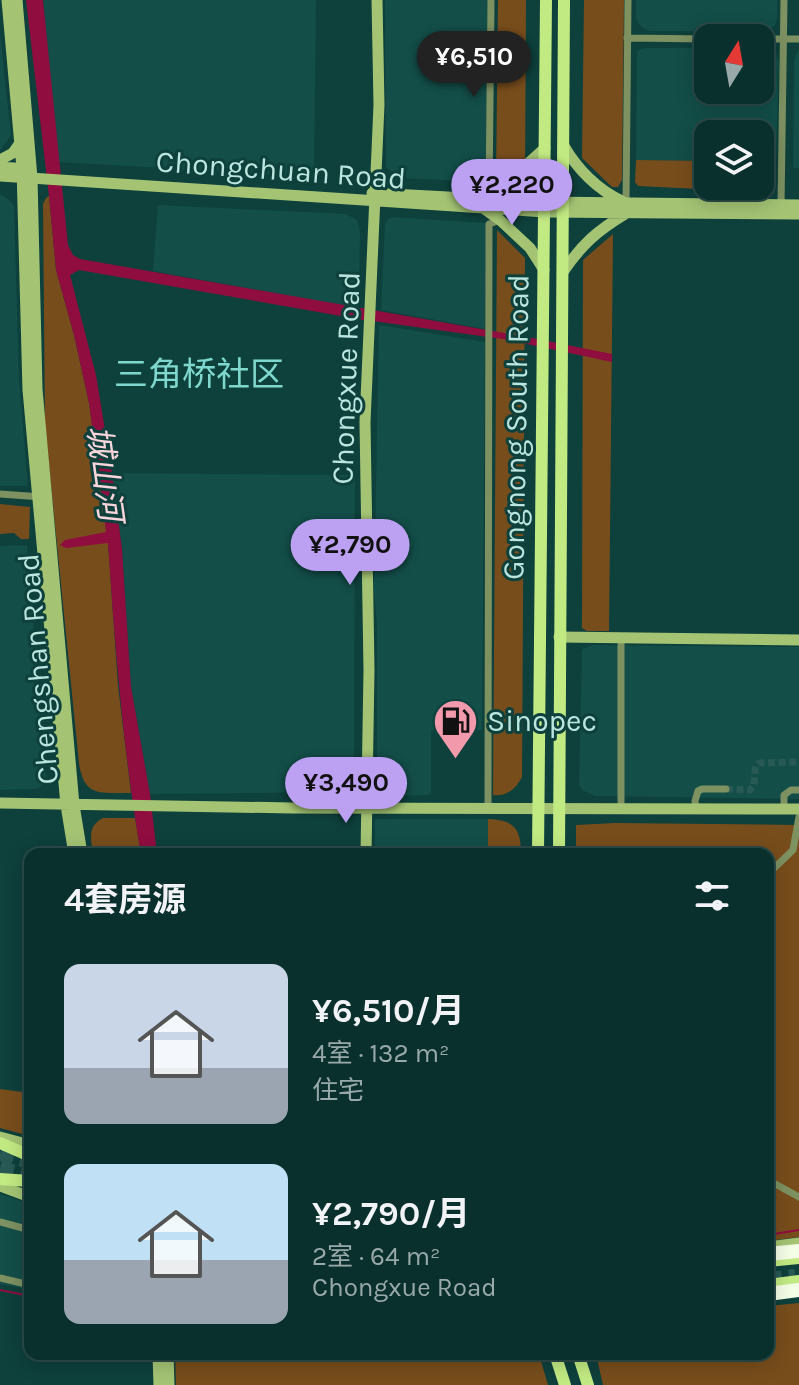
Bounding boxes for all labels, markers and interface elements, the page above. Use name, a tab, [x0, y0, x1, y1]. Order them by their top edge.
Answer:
north arrow	[694, 24, 774, 104]
map controls	[694, 24, 774, 200]
pin: ¥6,510	[409, 31, 539, 99]
text: ¥6,510	[435, 41, 513, 72]
button: layers	[694, 120, 774, 200]
street label: Chongchuan Road	[155, 143, 407, 197]
pin: ¥2,220	[447, 159, 577, 227]
text: ¥2,220	[469, 169, 555, 200]
street label: Chongxue Road	[324, 271, 368, 485]
street label: Gongnong South Road	[495, 274, 537, 580]
district label: 三角桥社区	[114, 355, 284, 395]
water label: 城山河	[80, 423, 130, 529]
pin: ¥2,790	[285, 519, 415, 587]
text: ¥2,790	[309, 529, 391, 560]
street label: Chengshan Road	[10, 552, 66, 786]
fuel station icon: Sinopec	[432, 697, 480, 760]
place label: Sinopec	[487, 703, 597, 739]
pin: ¥3,490	[281, 757, 411, 825]
text: ¥3,490	[303, 767, 389, 798]
icon: filters	[690, 874, 734, 918]
text: 4套房源	[64, 880, 186, 920]
text: ¥6,510/月	[312, 991, 465, 1031]
icon: home	[128, 996, 224, 1092]
text: 4室 · 132 m²	[312, 1038, 449, 1069]
text: 住宅	[312, 1075, 364, 1106]
text: ¥2,790/月	[312, 1194, 470, 1234]
icon: home	[128, 1196, 224, 1292]
text: 2室 · 64 m²	[312, 1241, 440, 1272]
text: Chongxue Road	[312, 1272, 497, 1303]

